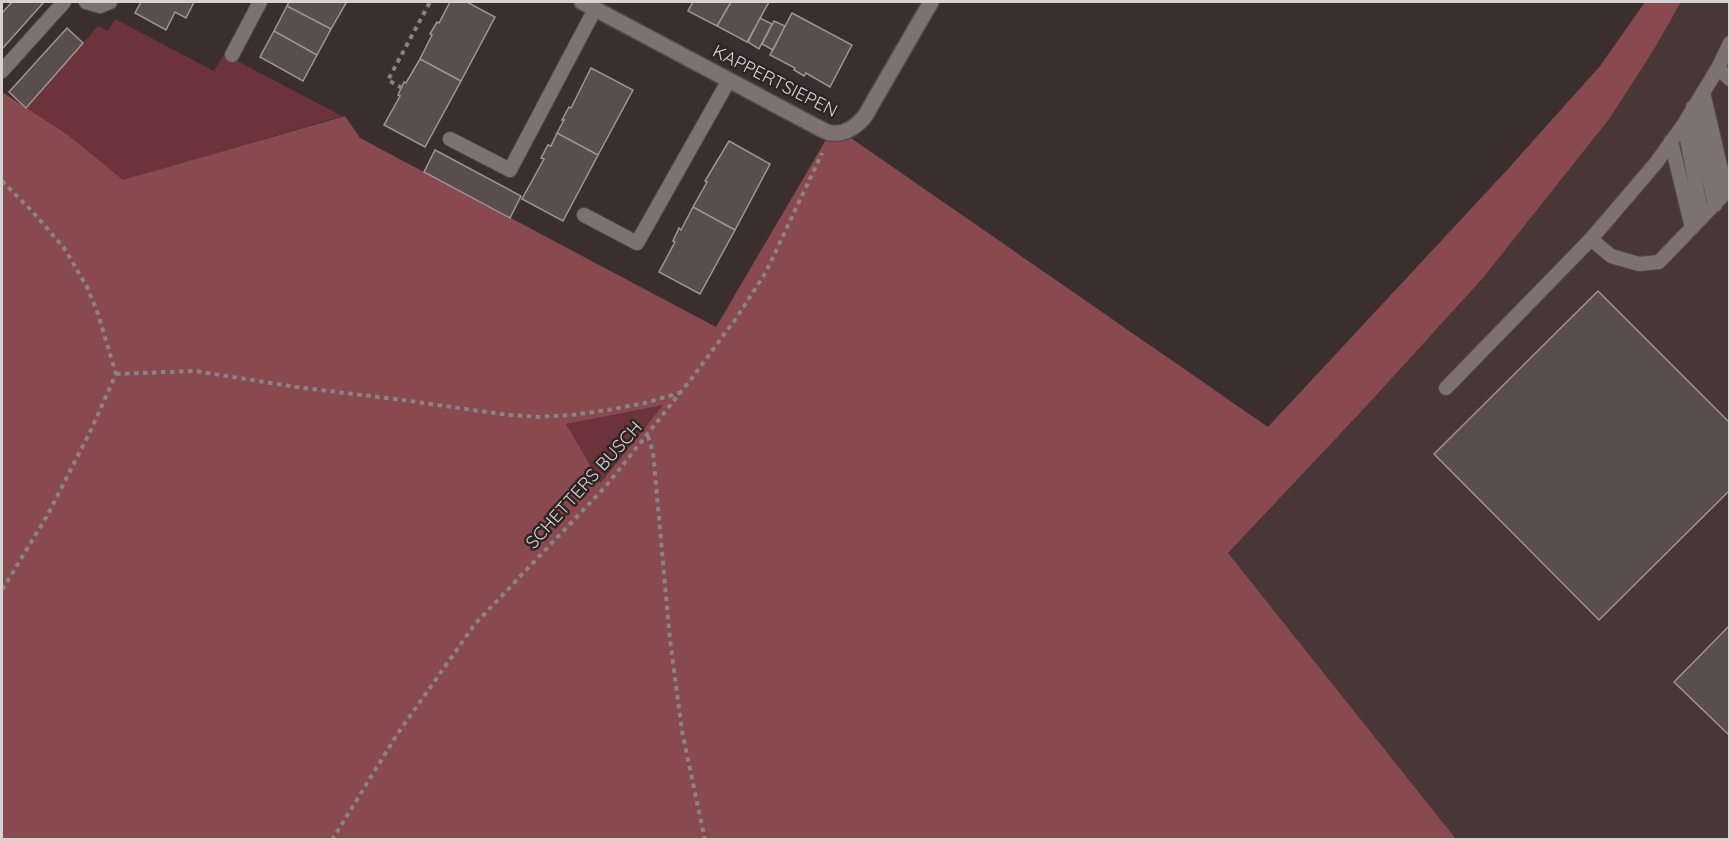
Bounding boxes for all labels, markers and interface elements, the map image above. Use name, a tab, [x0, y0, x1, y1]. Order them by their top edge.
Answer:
street label: KAPPERTSIEPEN	[709, 39, 842, 122]
street label: SCHETTERS BUSCH	[520, 416, 647, 553]

